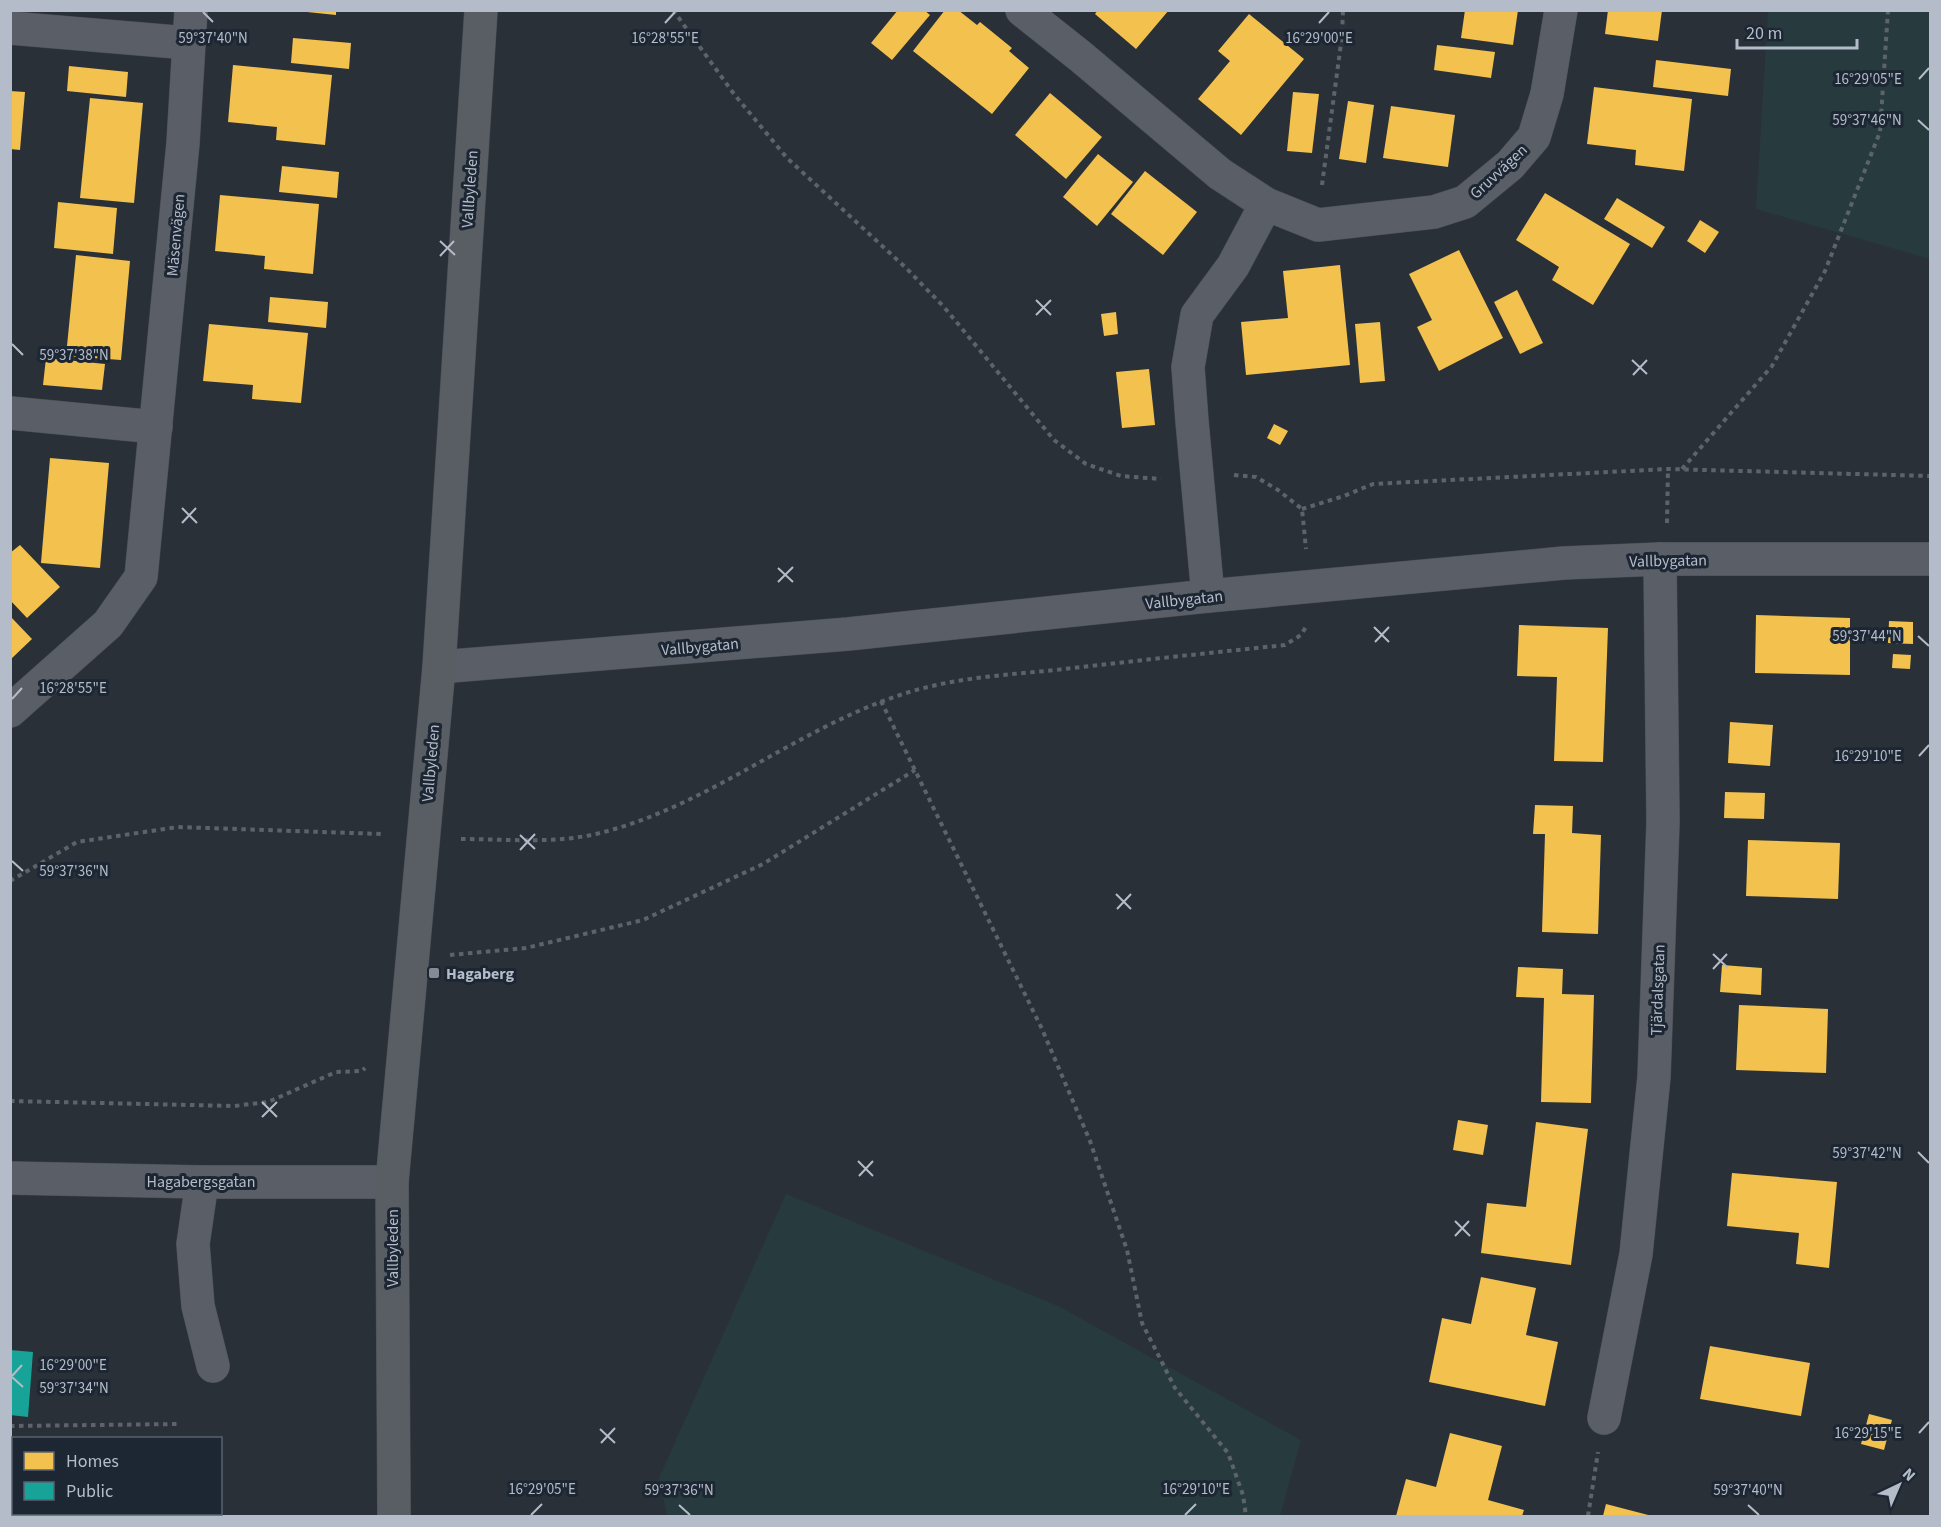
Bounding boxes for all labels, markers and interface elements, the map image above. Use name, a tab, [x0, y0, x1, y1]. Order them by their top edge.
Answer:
scale bar	[1737, 12, 1857, 50]
text: 20 m	[1746, 21, 1782, 46]
text: 59°37'40"N	[178, 28, 248, 49]
text: 16°28'55"E	[631, 28, 699, 49]
text: 16°29'00"E	[1285, 28, 1353, 49]
text: 16°29'05"E	[1834, 69, 1902, 90]
text: 59°37'46"N	[1832, 110, 1902, 131]
street label: Gruvvägen	[1465, 139, 1532, 204]
street label: Vallbyleden	[456, 149, 484, 229]
street label: Mäsenvägen	[161, 193, 191, 277]
text: 59°37'38"N	[39, 345, 109, 366]
street label: Vallbygatan	[1629, 549, 1707, 573]
street label: Vallbygatan	[1144, 585, 1224, 615]
text: 59°37'44"N	[1832, 626, 1902, 647]
street label: Vallbygatan	[660, 633, 740, 661]
text: 16°28'55"E	[39, 678, 107, 699]
street label: Vallbyleden	[417, 723, 445, 803]
text: 16°29'10"E	[1834, 746, 1902, 767]
text: 59°37'36"N	[39, 861, 109, 882]
street label: Tjärdalsgatan	[1645, 944, 1671, 1036]
place label: Hagaberg	[446, 963, 515, 985]
marker: Hagaberg	[427, 966, 441, 980]
text: 59°37'42"N	[1832, 1143, 1902, 1164]
street label: Hagabergsgatan	[147, 1171, 255, 1193]
street label: Vallbyleden	[382, 1209, 404, 1287]
text: 16°29'00"E	[39, 1355, 107, 1376]
text: 59°37'34"N	[39, 1378, 109, 1399]
text: 16°29'15"E	[1834, 1423, 1902, 1444]
legend	[12, 1437, 222, 1515]
text: Homes	[66, 1449, 119, 1474]
north arrow	[1869, 1455, 1929, 1515]
text: N	[1897, 1463, 1920, 1487]
text: Public	[66, 1479, 113, 1504]
text: 16°29'05"E	[508, 1479, 576, 1500]
text: 16°29'10"E	[1162, 1479, 1230, 1500]
text: 59°37'36"N	[644, 1480, 714, 1501]
text: 59°37'40"N	[1713, 1480, 1783, 1501]

